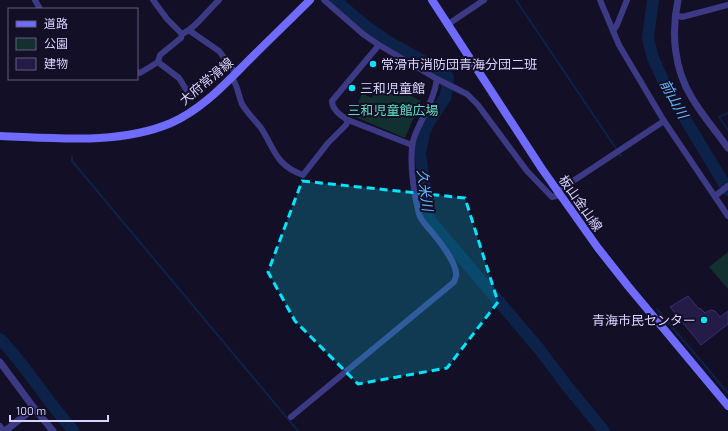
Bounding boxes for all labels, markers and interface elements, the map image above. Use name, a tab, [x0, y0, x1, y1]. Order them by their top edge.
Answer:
legend	[8, 8, 138, 80]
text: 道路	[44, 16, 68, 30]
text: 公園	[44, 36, 68, 50]
street label: 大府常滑線	[176, 54, 236, 108]
text: 建物	[44, 56, 68, 70]
place label: 常滑市消防団青海分団二班	[381, 56, 537, 72]
marker: 常滑市消防団青海分団二班	[368, 59, 378, 69]
water label: 前山川	[657, 76, 693, 123]
place label: 三和児童館	[360, 80, 425, 96]
marker: 三和児童館	[347, 83, 357, 93]
park label: 三和児童館広場	[347, 102, 439, 118]
water label: 久米川	[414, 168, 437, 214]
street label: 板山金山線	[556, 172, 606, 234]
place label: 青海市民センター	[592, 312, 696, 328]
marker: 青海市民センター	[699, 315, 709, 325]
scale bar	[10, 397, 108, 423]
text: 100 m	[16, 403, 46, 417]

